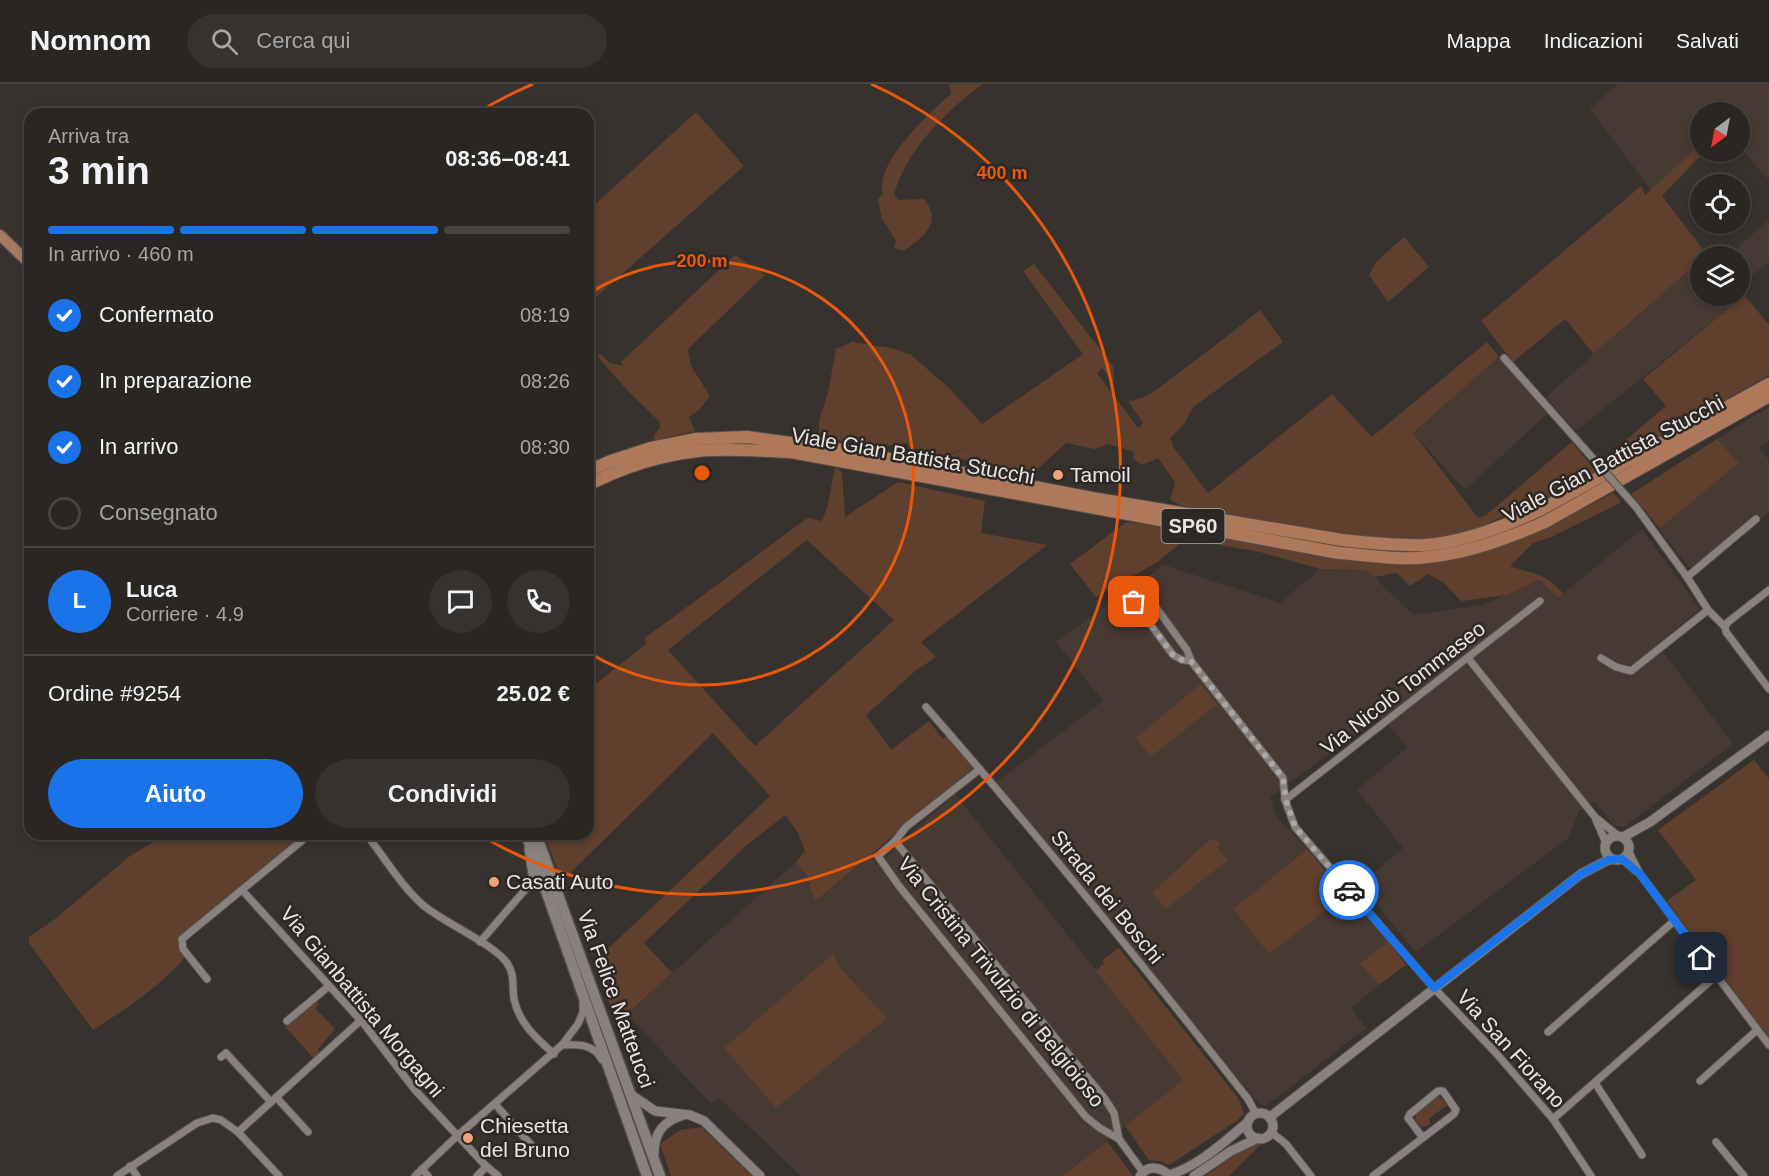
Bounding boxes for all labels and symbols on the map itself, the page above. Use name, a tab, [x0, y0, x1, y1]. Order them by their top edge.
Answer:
north arrow	[1690, 102, 1750, 162]
text: 400 m	[976, 163, 1028, 183]
text: 200 m	[676, 251, 728, 271]
street label: Viale Gian Battista Stucchi	[1498, 390, 1727, 527]
street label: Viale Gian Battista Stucchi	[789, 423, 1037, 488]
centre of rings	[692, 463, 712, 483]
place label: Tamoil	[1070, 463, 1131, 486]
marker: Tamoil	[1051, 468, 1065, 482]
road number: SP60	[1162, 509, 1224, 543]
pin	[1108, 576, 1159, 627]
street label: Via Nicolò Tommaseo	[1316, 616, 1489, 759]
street label: Strada dei Boschi	[1047, 825, 1168, 968]
street label: Via Cristina Trivulzio di Belgioioso	[893, 852, 1109, 1111]
courier	[1319, 860, 1379, 920]
place label: Casati Auto	[506, 870, 613, 893]
marker: Casati Auto	[487, 875, 501, 889]
street label: Via Gianbattista Morgagni	[276, 902, 449, 1101]
street label: Via Felice Matteucci	[574, 907, 659, 1091]
pin	[1676, 932, 1727, 983]
street label: Via San Fiorano	[1453, 985, 1570, 1112]
place label: Chiesetta del Bruno	[480, 1114, 570, 1161]
marker: Chiesetta del Bruno	[461, 1131, 475, 1145]

